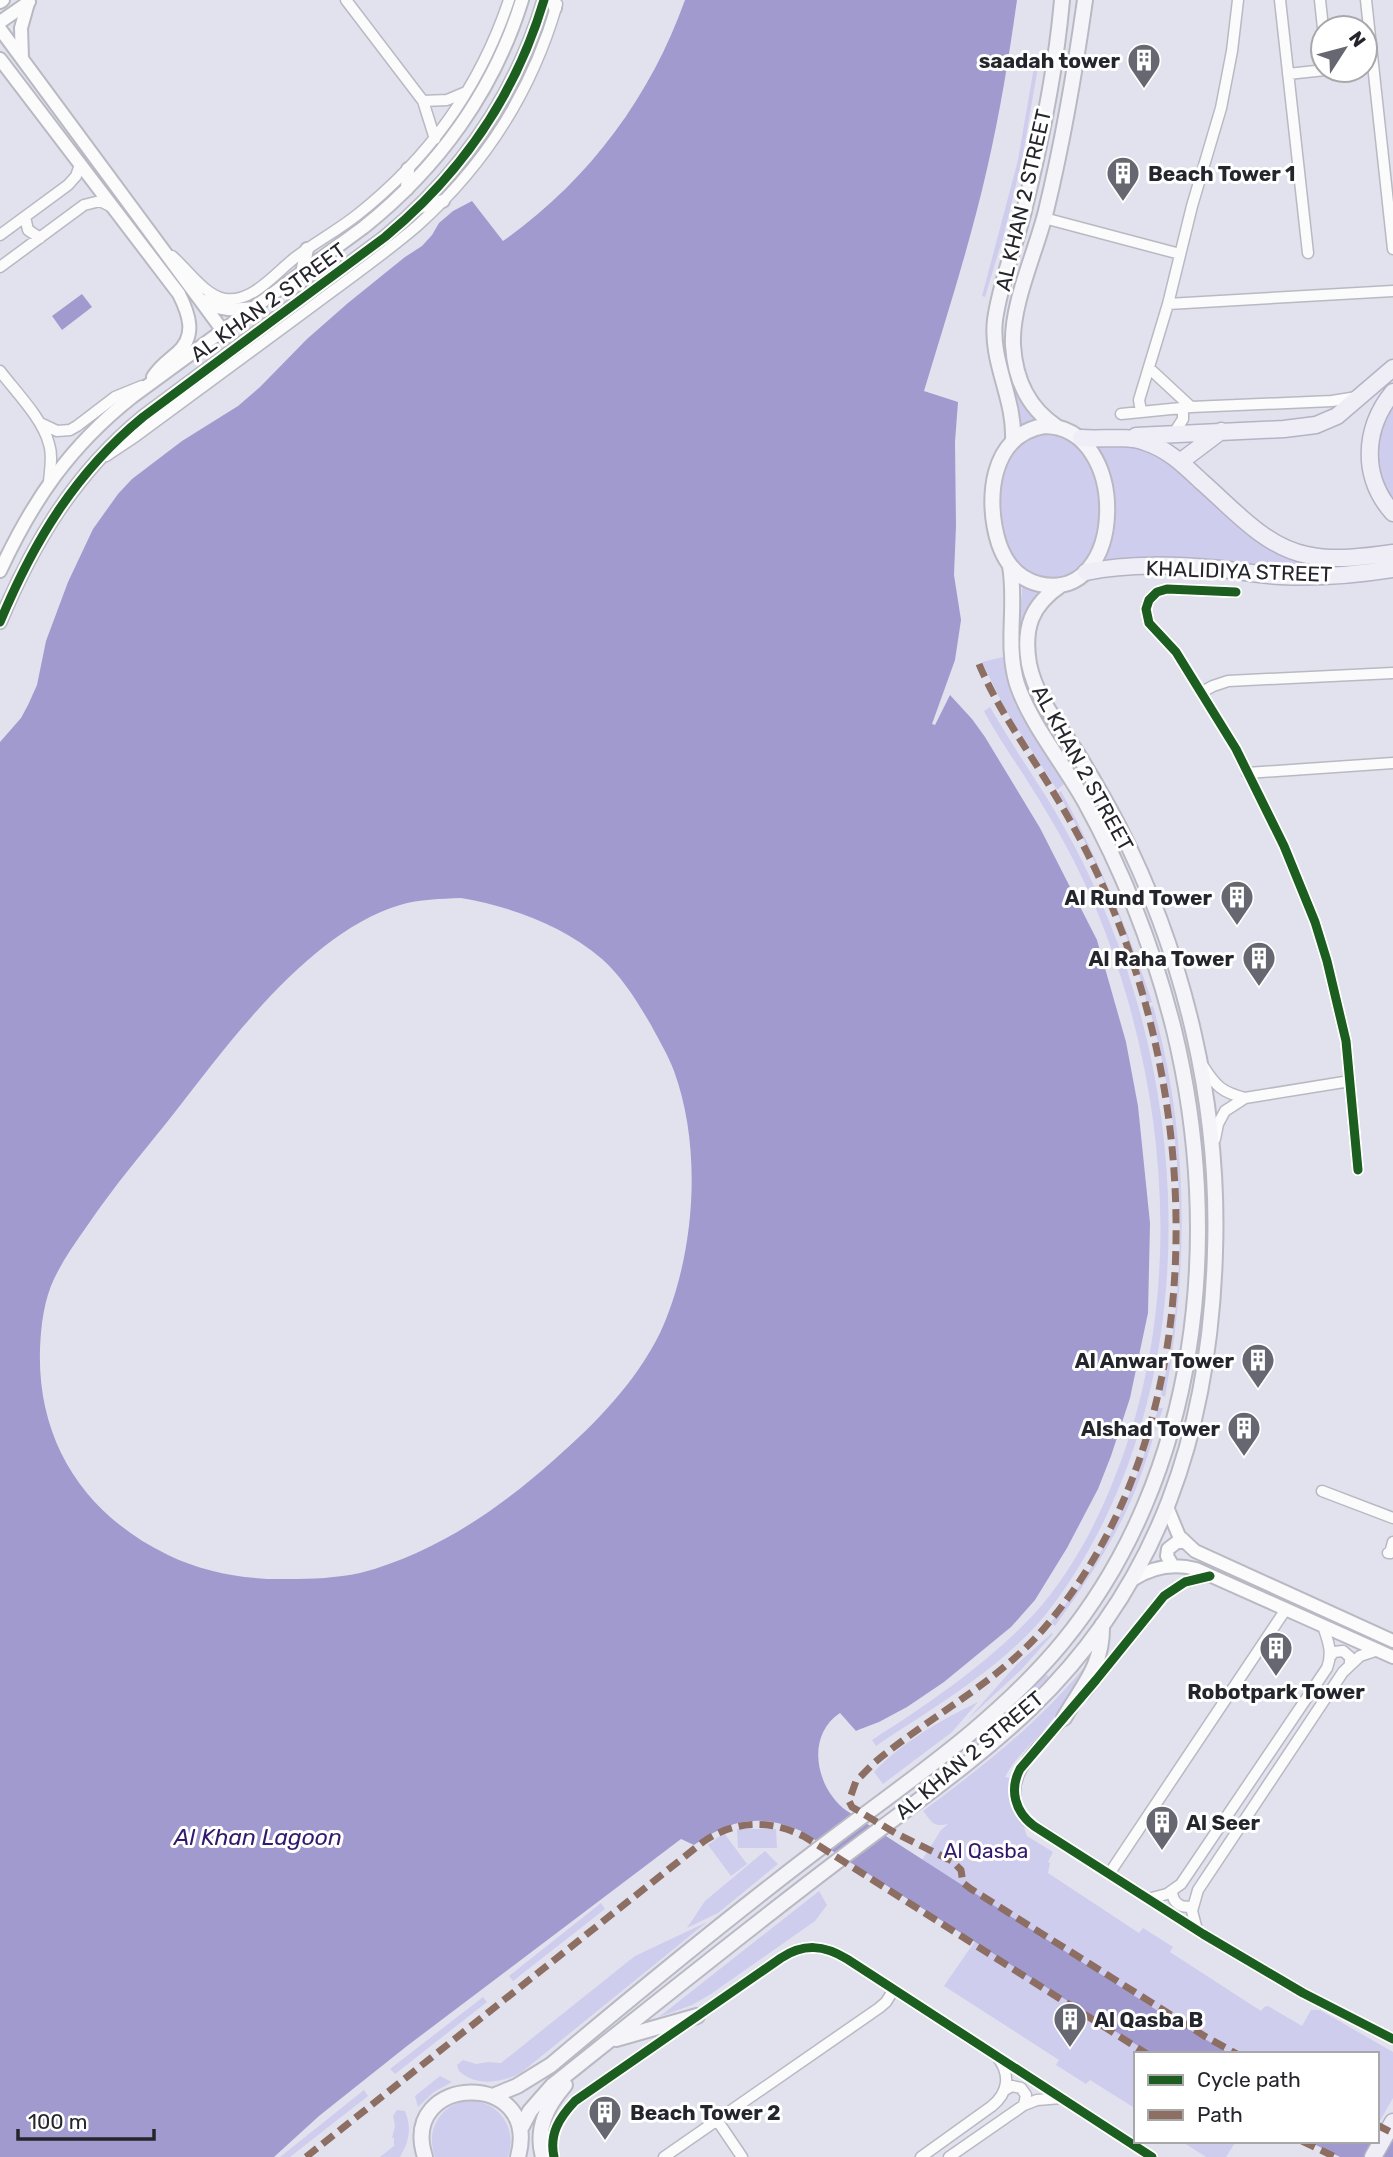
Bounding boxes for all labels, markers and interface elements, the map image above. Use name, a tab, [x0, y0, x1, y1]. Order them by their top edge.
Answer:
north arrow	[1309, 14, 1379, 84]
text: N	[1344, 27, 1371, 52]
building icon: saadah tower	[1125, 41, 1163, 90]
place label: saadah tower	[979, 48, 1120, 73]
street label: AL KHAN 2 STREET	[990, 107, 1056, 293]
building icon: Beach Tower 1	[1104, 154, 1142, 203]
place label: Beach Tower 1	[1148, 161, 1295, 186]
street label: AL KHAN 2 STREET	[185, 237, 351, 367]
street label: KHALIDIYA STREET	[1145, 555, 1333, 587]
street label: AL KHAN 2 STREET	[1027, 681, 1139, 855]
building icon: Al Rund Tower	[1218, 878, 1256, 927]
place label: Al Rund Tower	[1065, 885, 1212, 910]
building icon: Al Raha Tower	[1240, 939, 1278, 988]
place label: Al Raha Tower	[1088, 946, 1234, 971]
building icon: Al Anwar Tower	[1239, 1341, 1277, 1390]
place label: Al Anwar Tower	[1075, 1348, 1234, 1373]
building icon: Alshad Tower	[1225, 1409, 1263, 1458]
place label: Alshad Tower	[1081, 1416, 1220, 1441]
building icon: Robotpark Tower	[1257, 1629, 1295, 1678]
place label: Robotpark Tower	[1187, 1679, 1365, 1704]
street label: AL KHAN 2 STREET	[890, 1686, 1048, 1824]
building icon: Al Seer	[1143, 1803, 1181, 1852]
place label: Al Seer	[1186, 1810, 1260, 1835]
water label: Al Khan Lagoon	[173, 1823, 342, 1851]
park label: Al Qasba	[944, 1838, 1028, 1863]
building icon: Al Qasba B	[1051, 2000, 1089, 2049]
place label: Al Qasba B	[1094, 2007, 1203, 2032]
legend	[1134, 2052, 1379, 2143]
text: Cycle path	[1197, 2067, 1301, 2092]
building icon: Beach Tower 2	[586, 2093, 624, 2142]
scale bar	[18, 2098, 154, 2142]
place label: Beach Tower 2	[630, 2100, 781, 2125]
text: Path	[1197, 2102, 1243, 2127]
text: 100 m	[28, 2109, 87, 2134]

